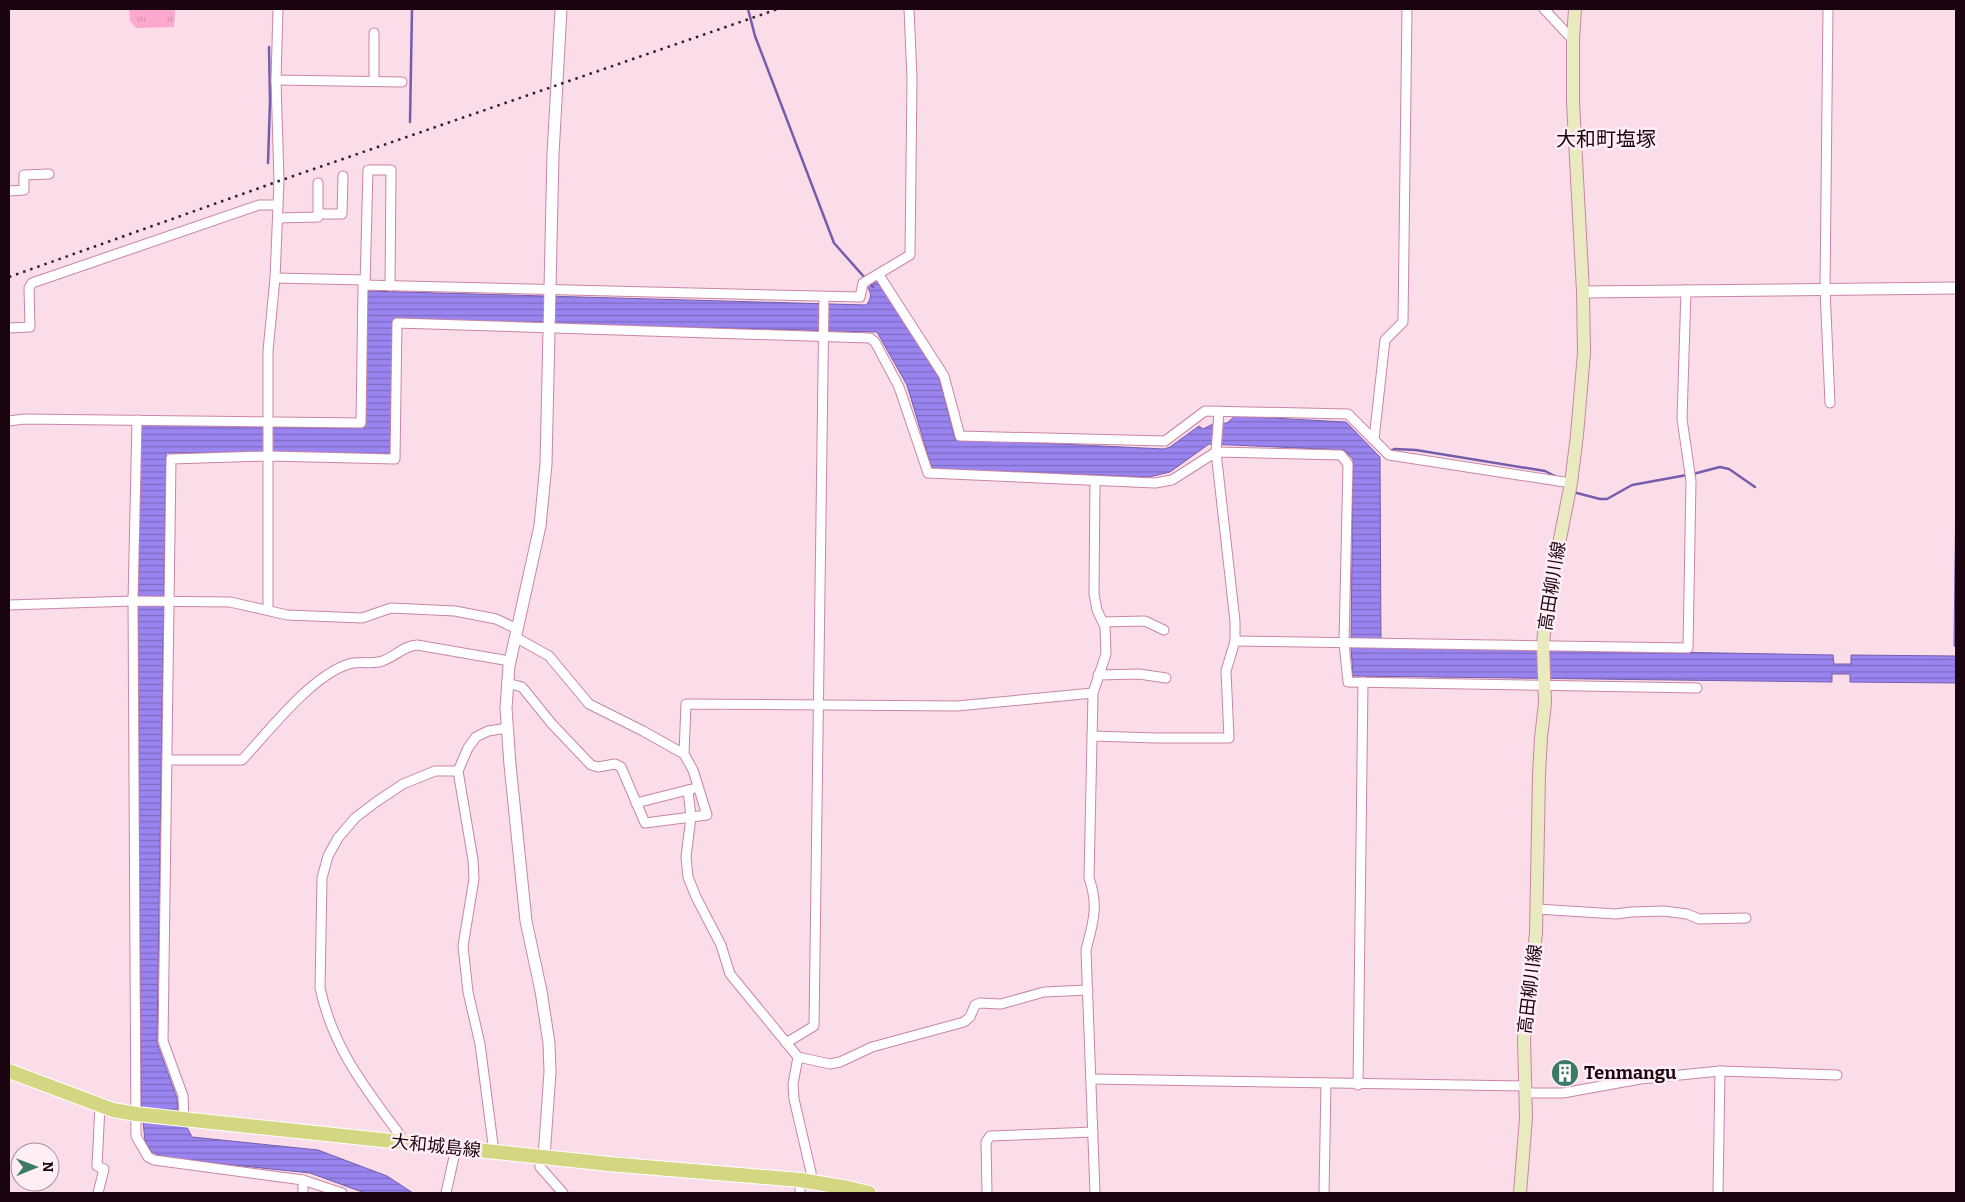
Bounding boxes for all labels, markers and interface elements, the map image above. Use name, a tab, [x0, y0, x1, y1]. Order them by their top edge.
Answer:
district label: 大和町塩塚	[1556, 127, 1656, 151]
street label: 高田柳川線	[1534, 540, 1570, 632]
street label: 高田柳川線	[1514, 943, 1546, 1035]
building icon: Tenmangu	[1550, 1058, 1580, 1088]
place label: Tenmangu	[1584, 1062, 1677, 1084]
street label: 大和城島線	[390, 1130, 482, 1162]
north arrow	[10, 1142, 60, 1192]
text: N	[39, 1161, 56, 1173]

